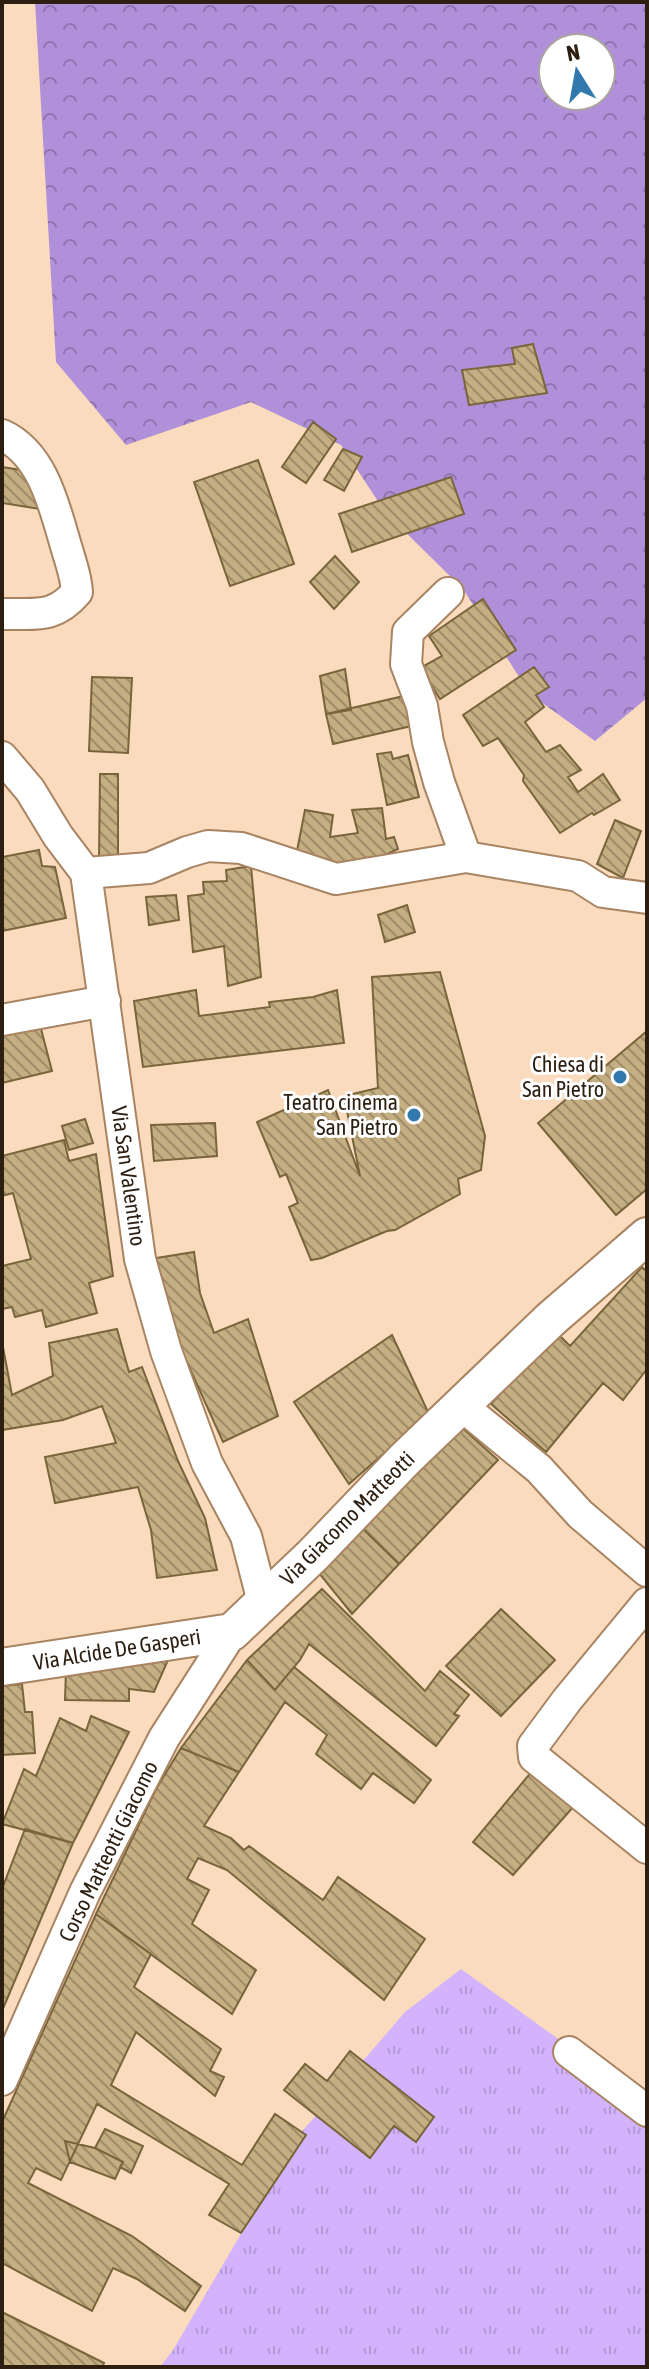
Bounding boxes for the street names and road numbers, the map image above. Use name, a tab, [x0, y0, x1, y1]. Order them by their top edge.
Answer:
street label: Via San Valentino	[106, 1104, 152, 1248]
street label: Via Giacomo Matteotti	[274, 1445, 420, 1591]
street label: Via Alcide De Gasperi	[31, 1623, 203, 1675]
street label: Corso Matteotti Giacomo	[53, 1756, 163, 1946]

